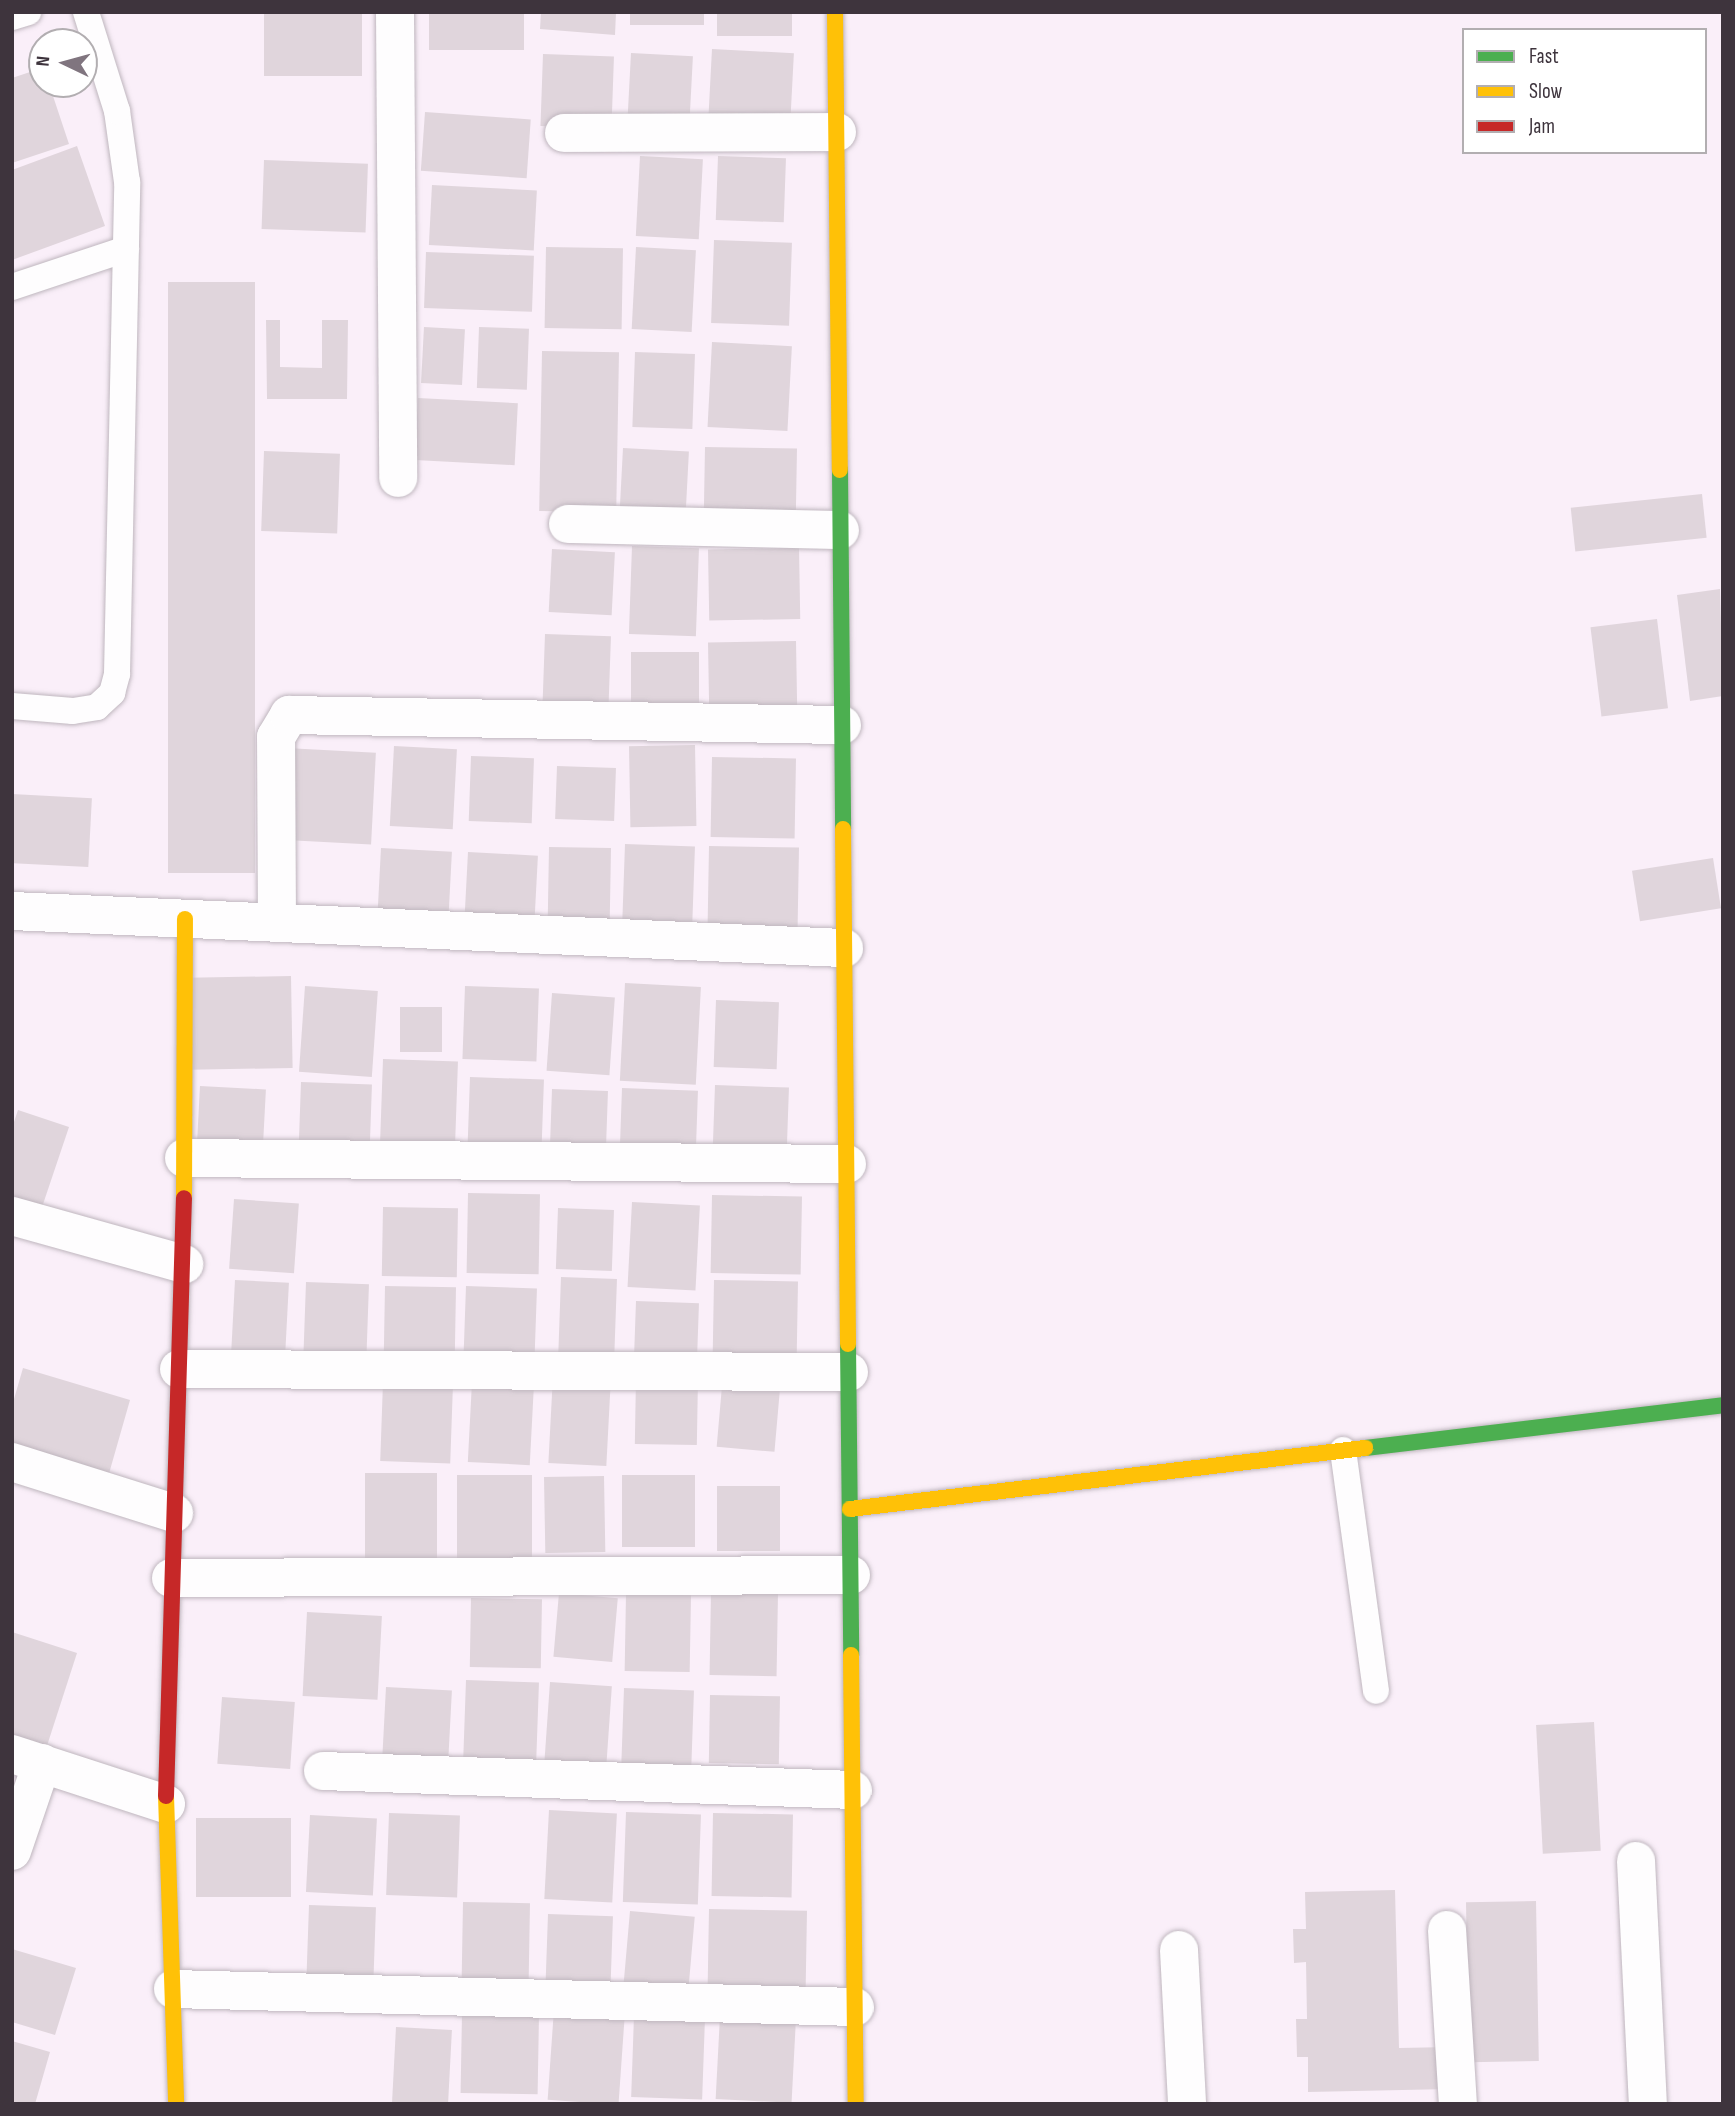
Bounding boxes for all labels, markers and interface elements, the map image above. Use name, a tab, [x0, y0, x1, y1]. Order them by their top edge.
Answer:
north arrow	[28, 28, 98, 98]
legend	[1462, 28, 1707, 154]
text: Fast	[1529, 44, 1559, 69]
text: N	[32, 55, 55, 67]
text: Slow	[1529, 79, 1562, 104]
text: Jam	[1529, 114, 1555, 139]

